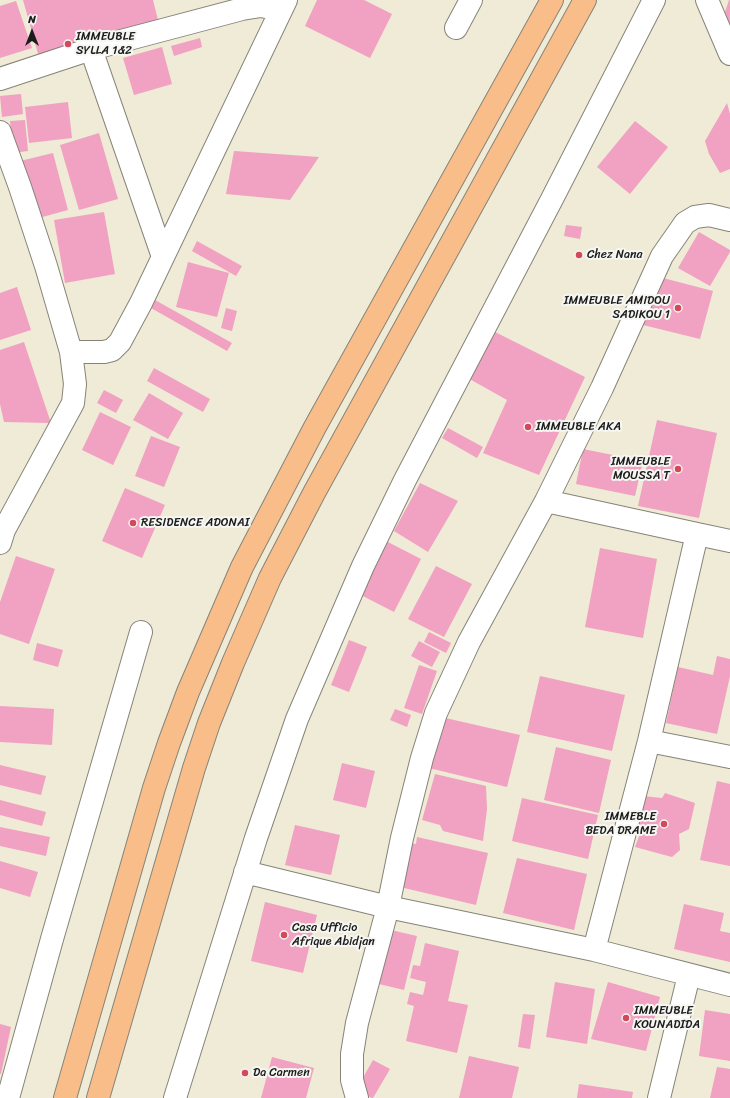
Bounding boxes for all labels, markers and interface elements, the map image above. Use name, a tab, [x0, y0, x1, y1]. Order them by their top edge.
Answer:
text: N	[28, 10, 36, 29]
north arrow	[12, 12, 52, 52]
place label: IMMEUBLE SYLLA 1&2	[76, 30, 135, 58]
marker: IMMEUBLE SYLLA 1&2	[63, 39, 73, 49]
place label: Chez Nana	[587, 248, 643, 262]
marker: Chez Nana	[574, 250, 584, 260]
place label: IMMEUBLE AMIDOU SADIKOU 1	[564, 294, 670, 322]
marker: IMMEUBLE AMIDOU SADIKOU 1	[673, 303, 683, 313]
place label: IMMEUBLE AKA	[536, 420, 621, 434]
marker: IMMEUBLE AKA	[523, 422, 533, 432]
place label: IMMEUBLE MOUSSA T	[611, 455, 670, 483]
marker: IMMEUBLE MOUSSA T	[673, 464, 683, 474]
place label: RESIDENCE ADONAI	[141, 516, 249, 530]
marker: RESIDENCE ADONAI	[128, 518, 138, 528]
place label: IMMEBLE BEDA DRAME	[586, 810, 656, 838]
marker: IMMEBLE BEDA DRAME	[659, 819, 669, 829]
place label: Casa Ufficio Afrique Abidjan	[292, 921, 375, 949]
marker: Casa Ufficio Afrique Abidjan	[279, 930, 289, 940]
place label: IMMEUBLE KOUNADIDA	[634, 1004, 700, 1032]
marker: IMMEUBLE KOUNADIDA	[621, 1013, 631, 1023]
place label: Da Carmen	[253, 1066, 310, 1080]
marker: Da Carmen	[240, 1068, 250, 1078]

